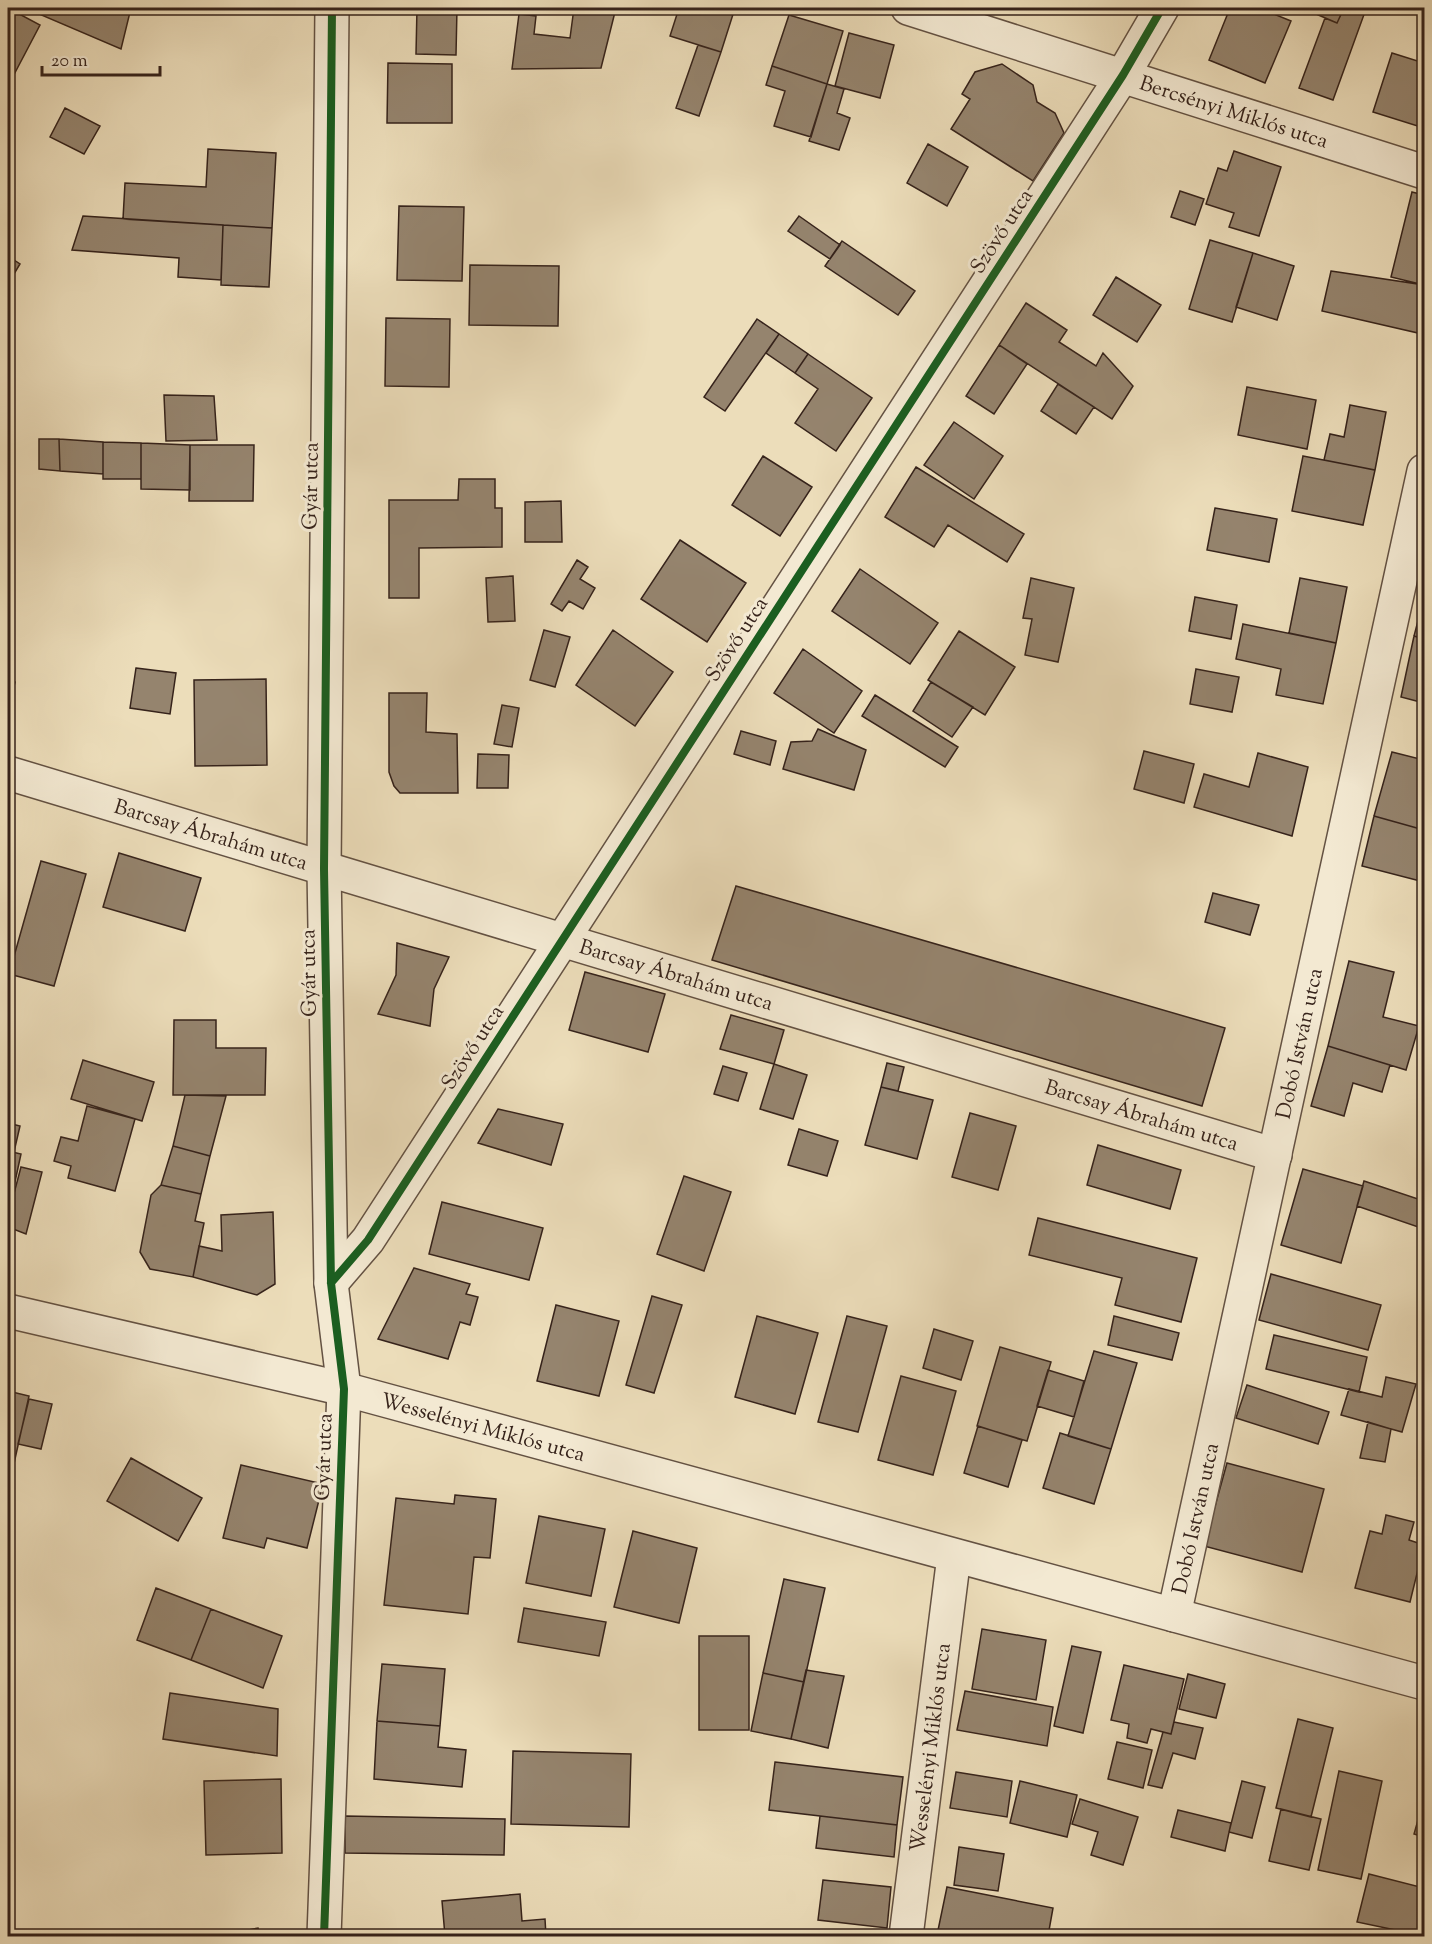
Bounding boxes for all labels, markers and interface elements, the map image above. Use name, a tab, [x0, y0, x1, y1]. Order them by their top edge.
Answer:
scale bar	[42, 39, 160, 77]
text: 20 m	[51, 49, 88, 75]
street label: Bercsényi Miklós utca	[1135, 69, 1332, 158]
street label: Szövő utca	[964, 183, 1042, 281]
street label: Gyár utca	[296, 442, 328, 530]
street label: Szövő utca	[699, 591, 777, 689]
street label: Barcsay Ábrahám utca	[110, 793, 311, 880]
street label: Gyár utca	[294, 928, 326, 1017]
street label: Barcsay Ábrahám utca	[575, 933, 777, 1020]
street label: Dobó István utca	[1270, 965, 1332, 1122]
street label: Szövő utca	[435, 999, 513, 1097]
street label: Barcsay Ábrahám utca	[1041, 1073, 1242, 1160]
street label: Wesselényi Miklós utca	[377, 1387, 588, 1471]
street label: Gyár utca	[308, 1412, 342, 1501]
street label: Dobó István utca	[1166, 1440, 1228, 1597]
street label: Wesselényi Miklós utca	[904, 1641, 960, 1854]

